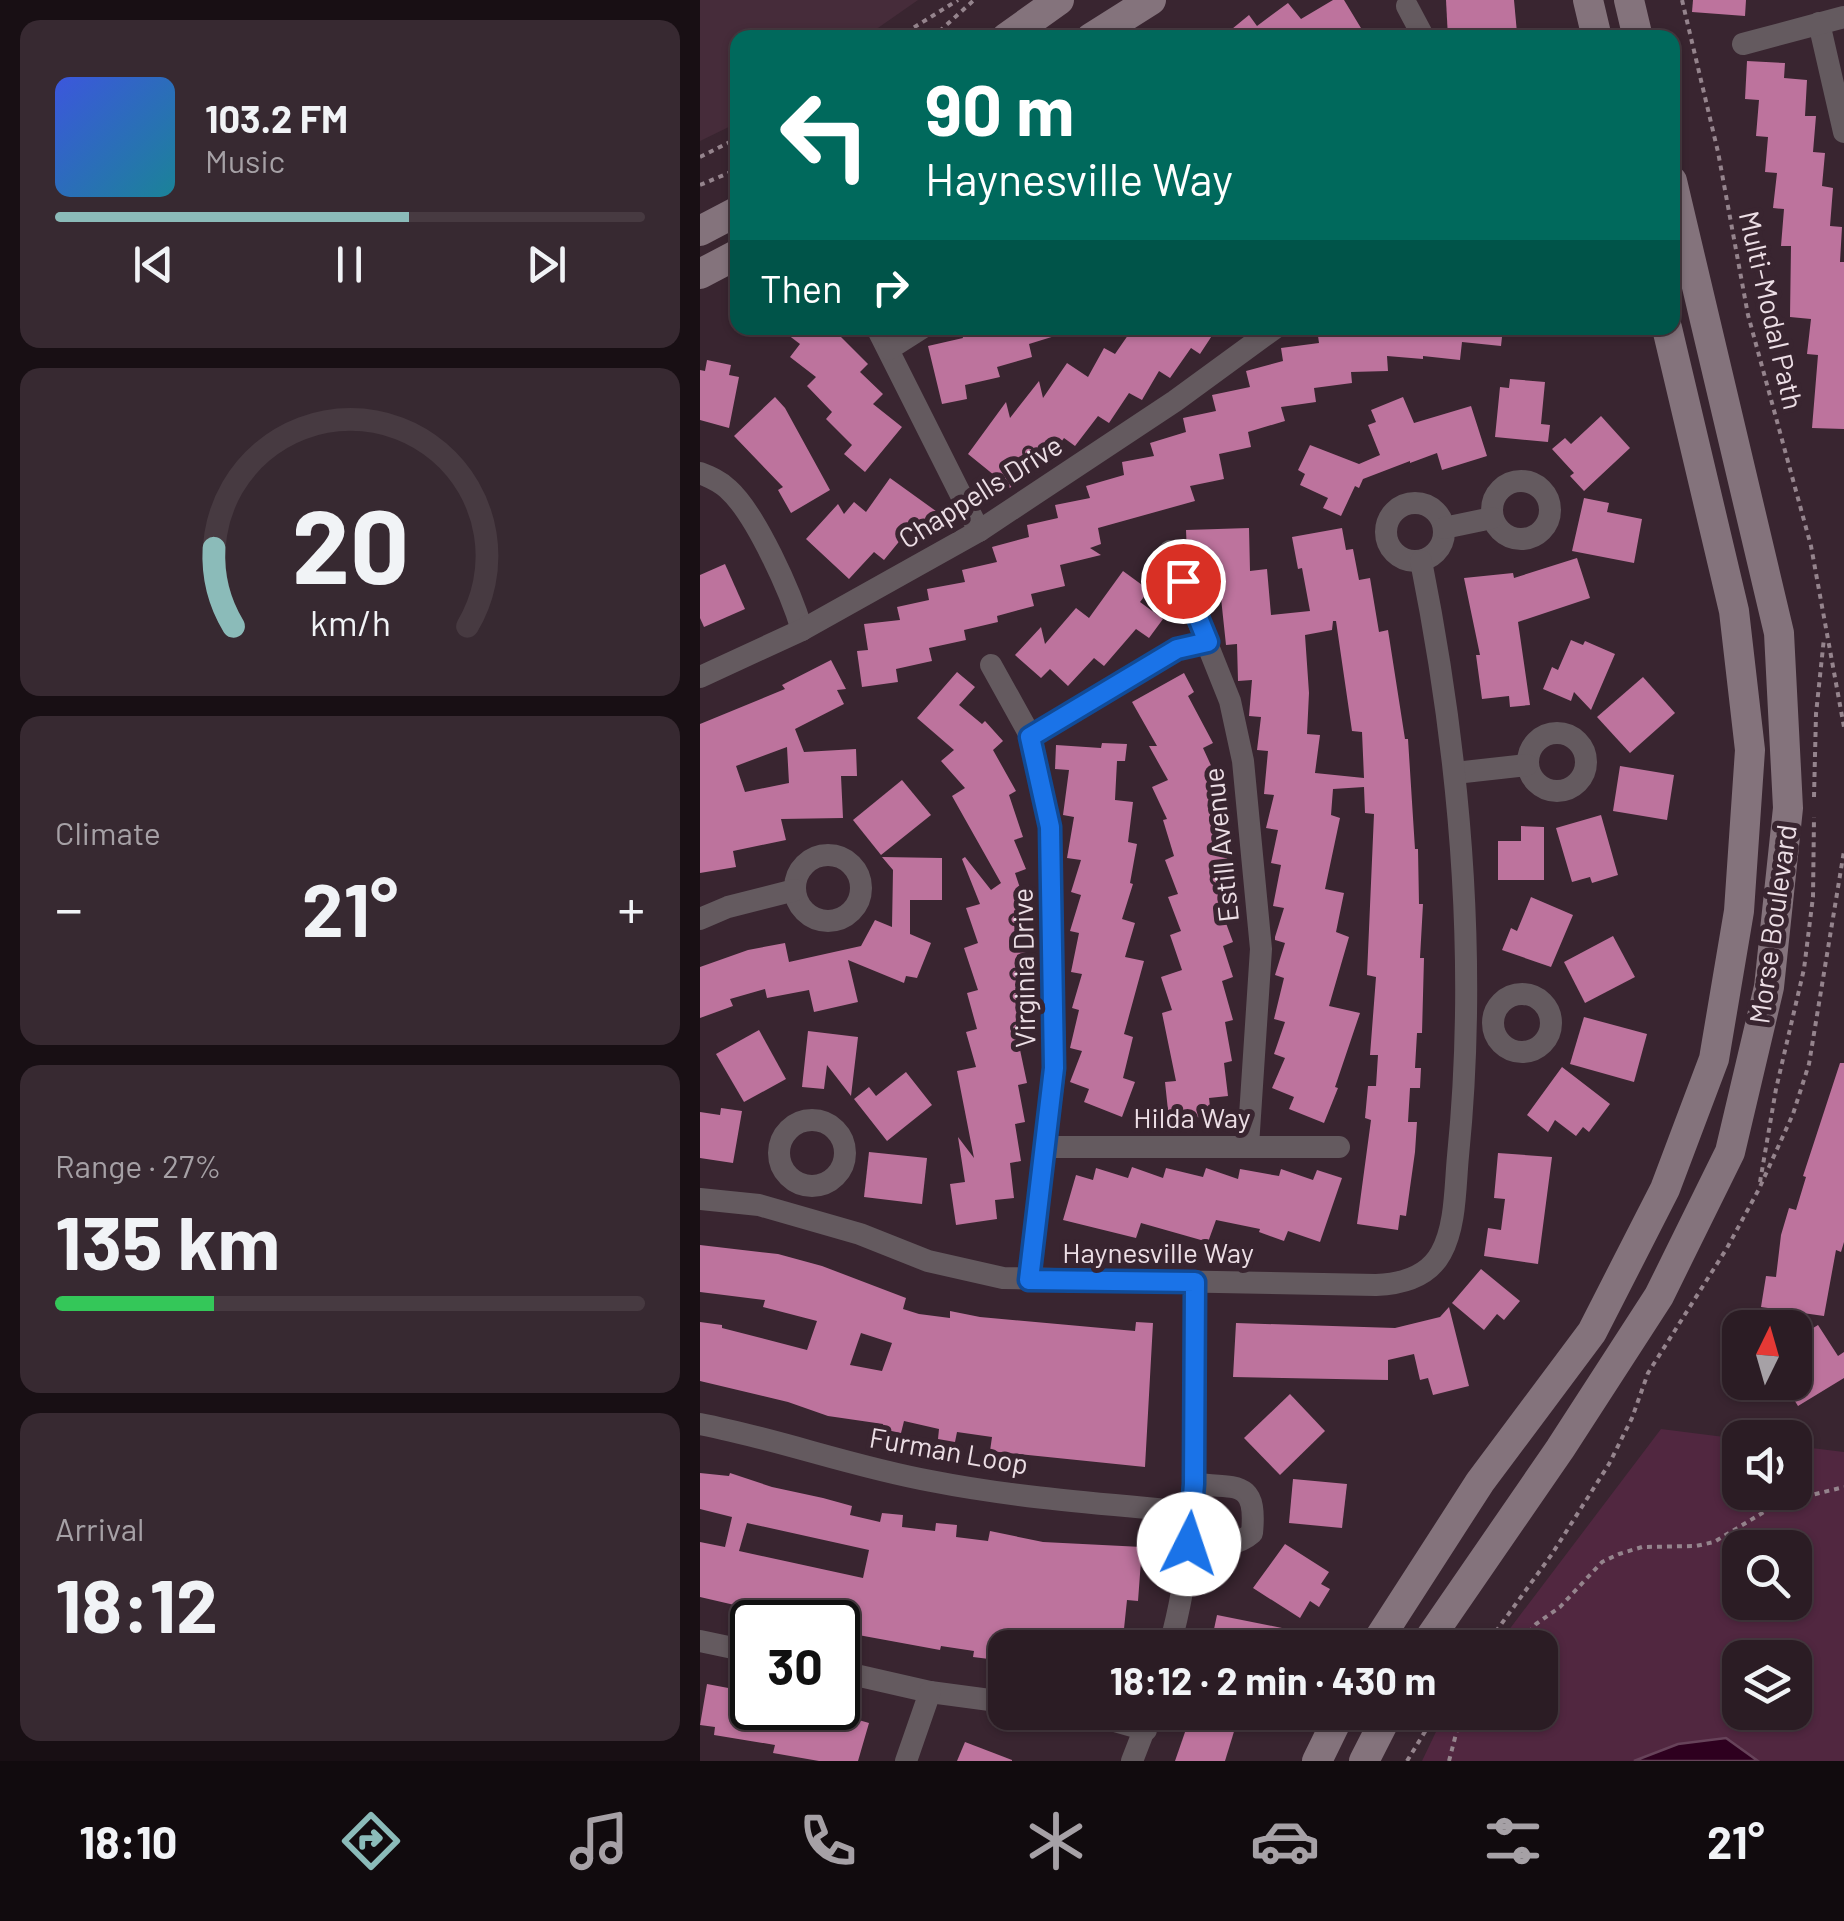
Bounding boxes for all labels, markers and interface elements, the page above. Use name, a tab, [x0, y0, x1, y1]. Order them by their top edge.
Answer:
text: 90 m	[925, 66, 1075, 150]
icon: left	[760, 70, 890, 200]
text: 103.2 FM	[205, 95, 348, 141]
text: Music	[205, 141, 285, 179]
text: Haynesville Way	[925, 151, 1233, 205]
street label: Multi-Modal Path	[1733, 207, 1811, 413]
icon: previous	[126, 237, 181, 292]
icon: pause	[322, 237, 377, 292]
icon: next	[519, 237, 574, 292]
icon: right	[863, 260, 918, 315]
text: Then	[760, 265, 843, 311]
street label: Chappells Drive	[892, 427, 1068, 555]
text: 20	[291, 480, 409, 605]
pin	[1141, 539, 1226, 624]
icon: arrive	[1156, 554, 1211, 609]
text: km/h	[310, 600, 390, 643]
street label: Estill Avenue	[1195, 766, 1245, 924]
text: Climate	[55, 813, 161, 851]
street label: Morse Boulevard	[1741, 822, 1803, 1026]
text: 21°	[302, 862, 398, 952]
text: −	[55, 874, 83, 940]
text: +	[617, 874, 645, 940]
street label: Virginia Drive	[1005, 888, 1041, 1048]
street label: Hilda Way	[1133, 1100, 1251, 1134]
text: Range · 27%	[55, 1146, 221, 1184]
text: 135 km	[55, 1195, 280, 1285]
street label: Haynesville Way	[1062, 1235, 1254, 1269]
north arrow	[1722, 1310, 1812, 1400]
map controls	[1722, 1310, 1812, 1730]
street label: Furman Loop	[867, 1419, 1031, 1481]
button: sound	[1722, 1420, 1812, 1510]
position arrow	[1137, 1492, 1241, 1596]
text: Arrival	[55, 1509, 144, 1547]
button: search	[1722, 1530, 1812, 1620]
text: 18:12	[55, 1558, 218, 1648]
speed limit sign: 30	[730, 1600, 860, 1730]
button: layers	[1722, 1640, 1812, 1730]
text: 18:12 · 2 min · 430 m	[1110, 1657, 1436, 1703]
icon: directions	[336, 1806, 406, 1876]
icon: music	[564, 1806, 634, 1876]
icon: phone	[793, 1806, 863, 1876]
icon: climate	[1021, 1806, 1091, 1876]
icon: car	[1250, 1806, 1320, 1876]
icon: filters	[1478, 1806, 1548, 1876]
text: 18:10	[79, 1814, 177, 1868]
text: 21°	[1707, 1814, 1765, 1868]

